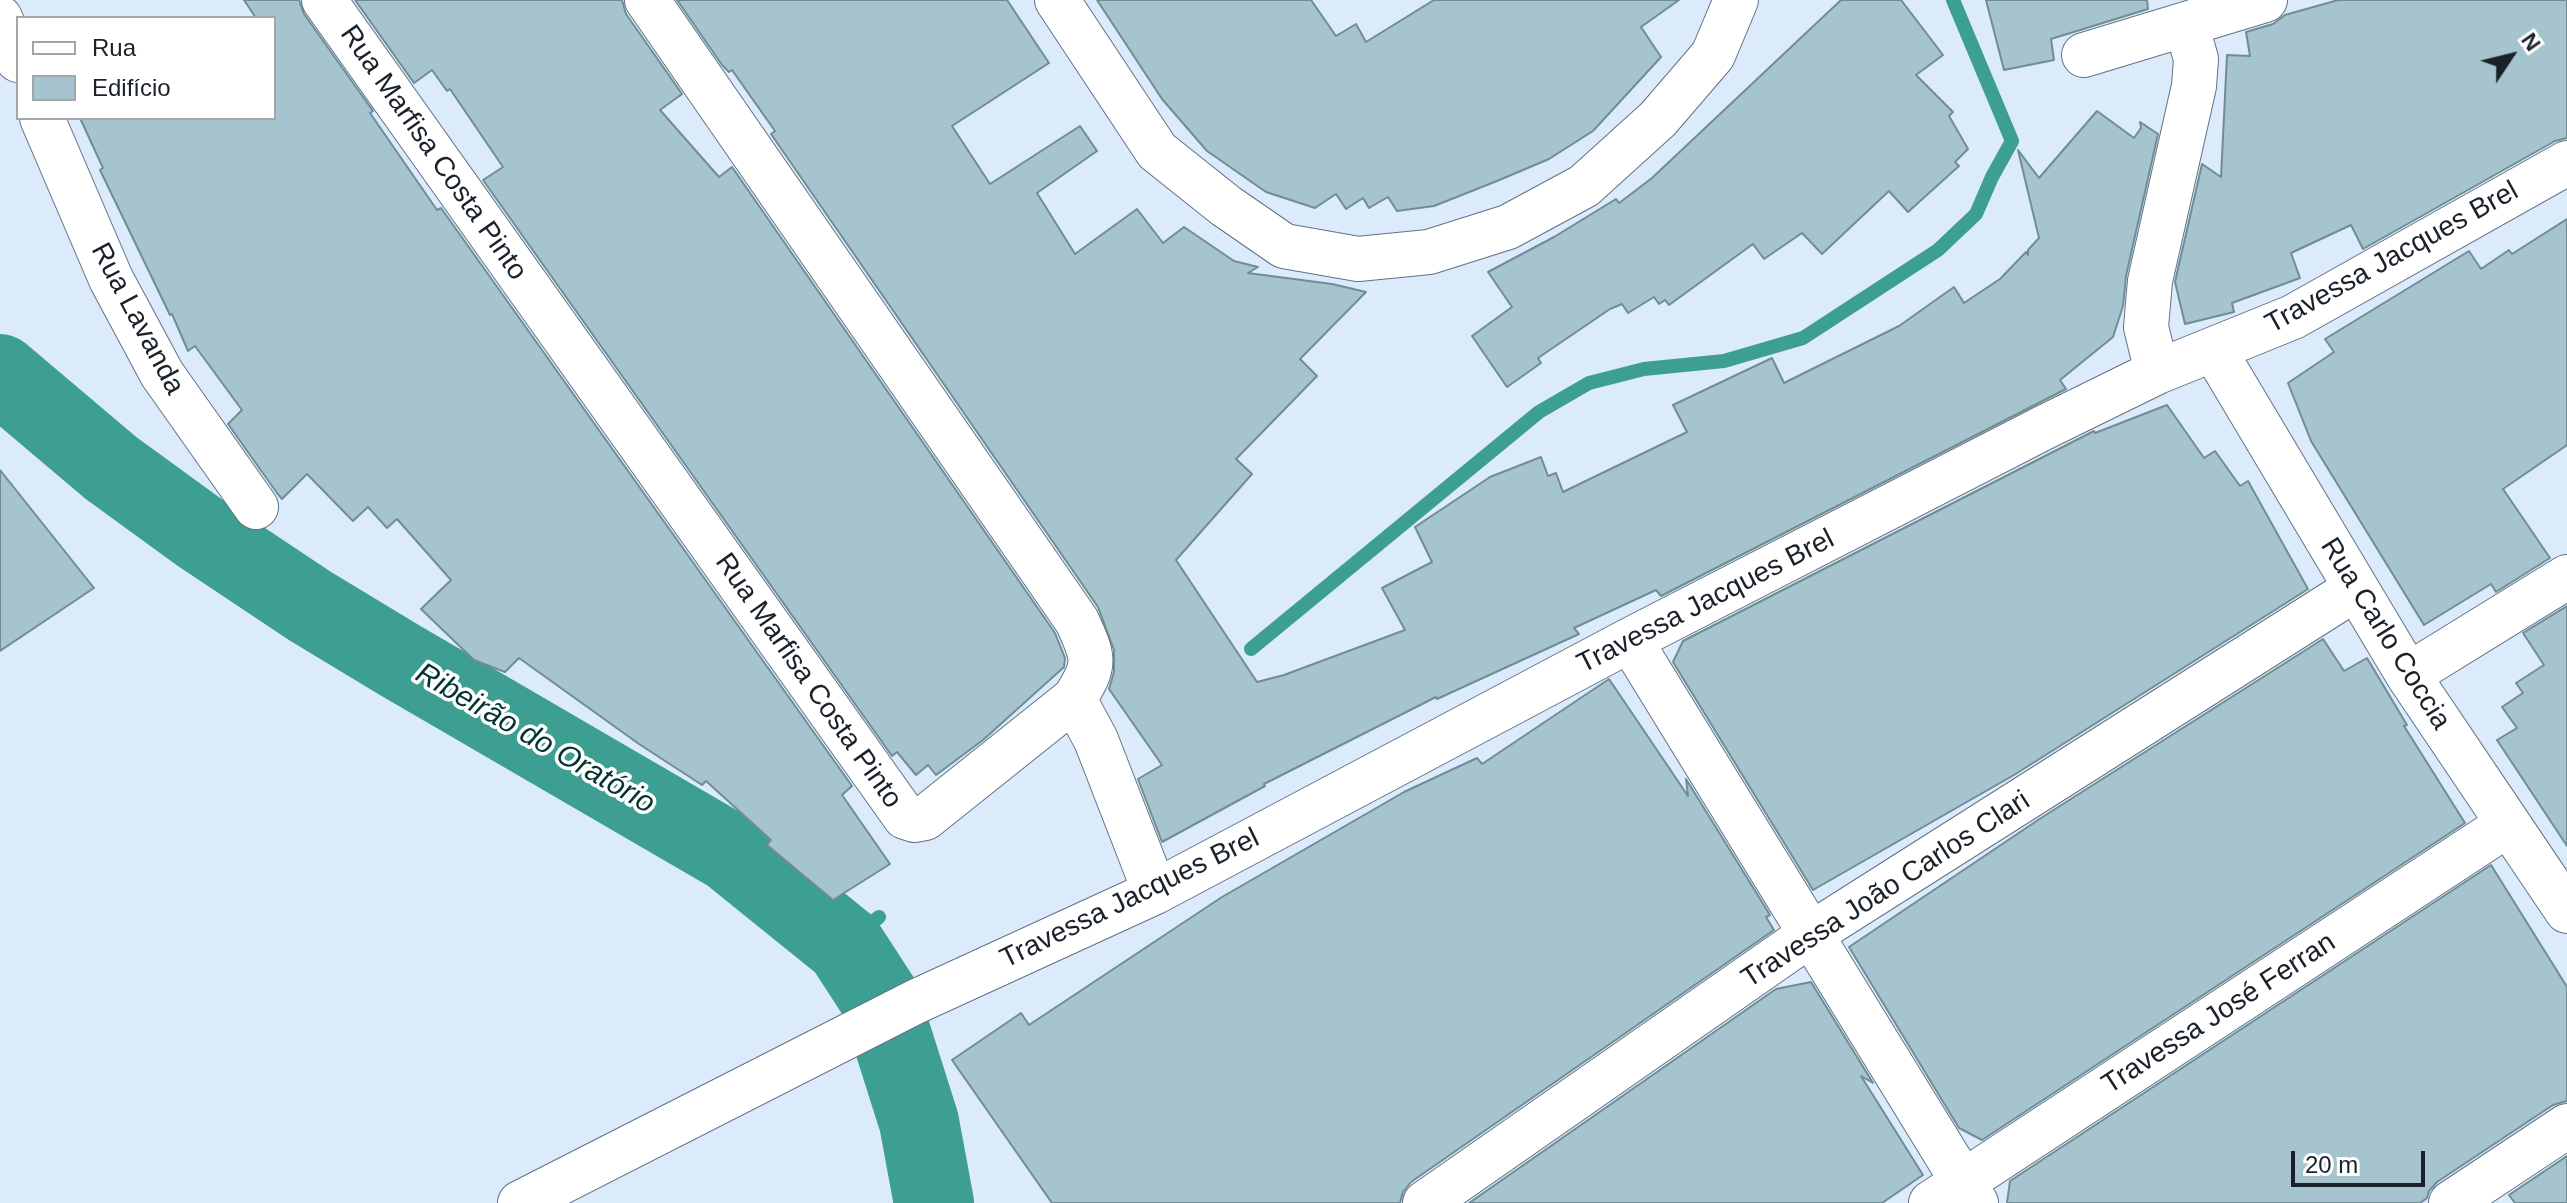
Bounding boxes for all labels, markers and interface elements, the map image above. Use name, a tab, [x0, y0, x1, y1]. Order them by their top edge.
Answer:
legend	[16, 16, 276, 120]
north arrow	[2471, 16, 2551, 96]
street label: Rua Marfisa Costa Pinto	[332, 19, 534, 287]
text: N	[2516, 28, 2546, 56]
text: Rua	[92, 34, 136, 61]
text: Edifício	[92, 74, 171, 101]
street label: Travessa Jacques Brel	[2260, 175, 2524, 341]
street label: Rua Lavanda	[83, 238, 191, 400]
street label: Travessa Jacques Brel	[1572, 523, 1840, 681]
street label: Rua Carlo Coccia	[2313, 532, 2457, 736]
street label: Rua Marfisa Costa Pinto	[707, 547, 909, 815]
water label: Ribeirão do Oratório	[409, 656, 661, 822]
street label: Travessa João Carlos Clari	[1736, 784, 2036, 996]
street label: Travessa Jacques Brel	[995, 822, 1265, 976]
street label: Travessa José Ferran	[2096, 926, 2342, 1102]
scale bar	[2295, 1135, 2429, 1185]
text: 20 m	[2305, 1151, 2358, 1178]

